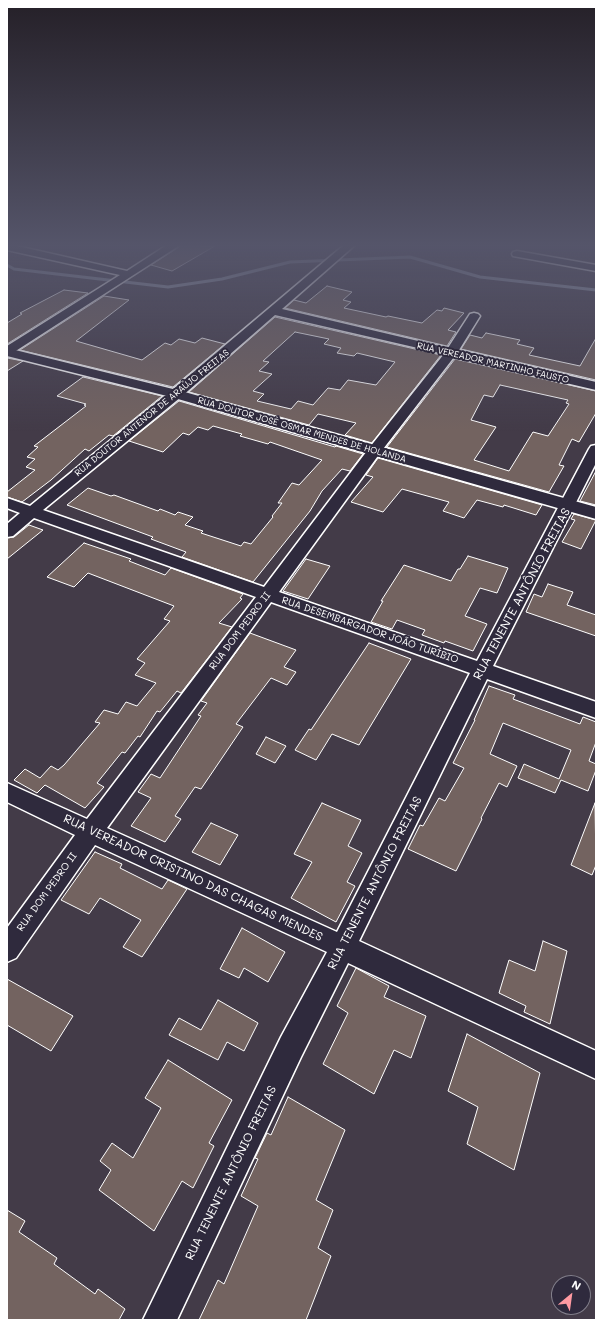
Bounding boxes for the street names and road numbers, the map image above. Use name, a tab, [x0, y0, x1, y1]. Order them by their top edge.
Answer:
street label: RUA VEREADOR MARTINHO FAUSTO	[416, 340, 570, 386]
street label: RUA DOUTOR ANTENOR DE ARAÚJO FREITAS	[73, 347, 231, 479]
street label: RUA DOUTOR JOSÉ OSMAR MENDES DE HOLANDA	[196, 395, 408, 465]
street label: RUA TENENTE ANTÔNIO FREITAS	[470, 506, 574, 682]
street label: RUA DOM PEDRO II	[207, 590, 273, 672]
street label: RUA DESEMBARGADOR JOÃO TURÍBIO	[280, 594, 460, 666]
street label: RUA TENENTE ANTÔNIO FREITAS	[325, 794, 425, 972]
street label: RUA VEREADOR CRISTINO DAS CHAGAS MENDES	[61, 811, 325, 945]
street label: RUA DOM PEDRO II	[14, 850, 80, 934]
street label: RUA TENENTE ANTÔNIO FREITAS	[182, 1083, 280, 1263]

